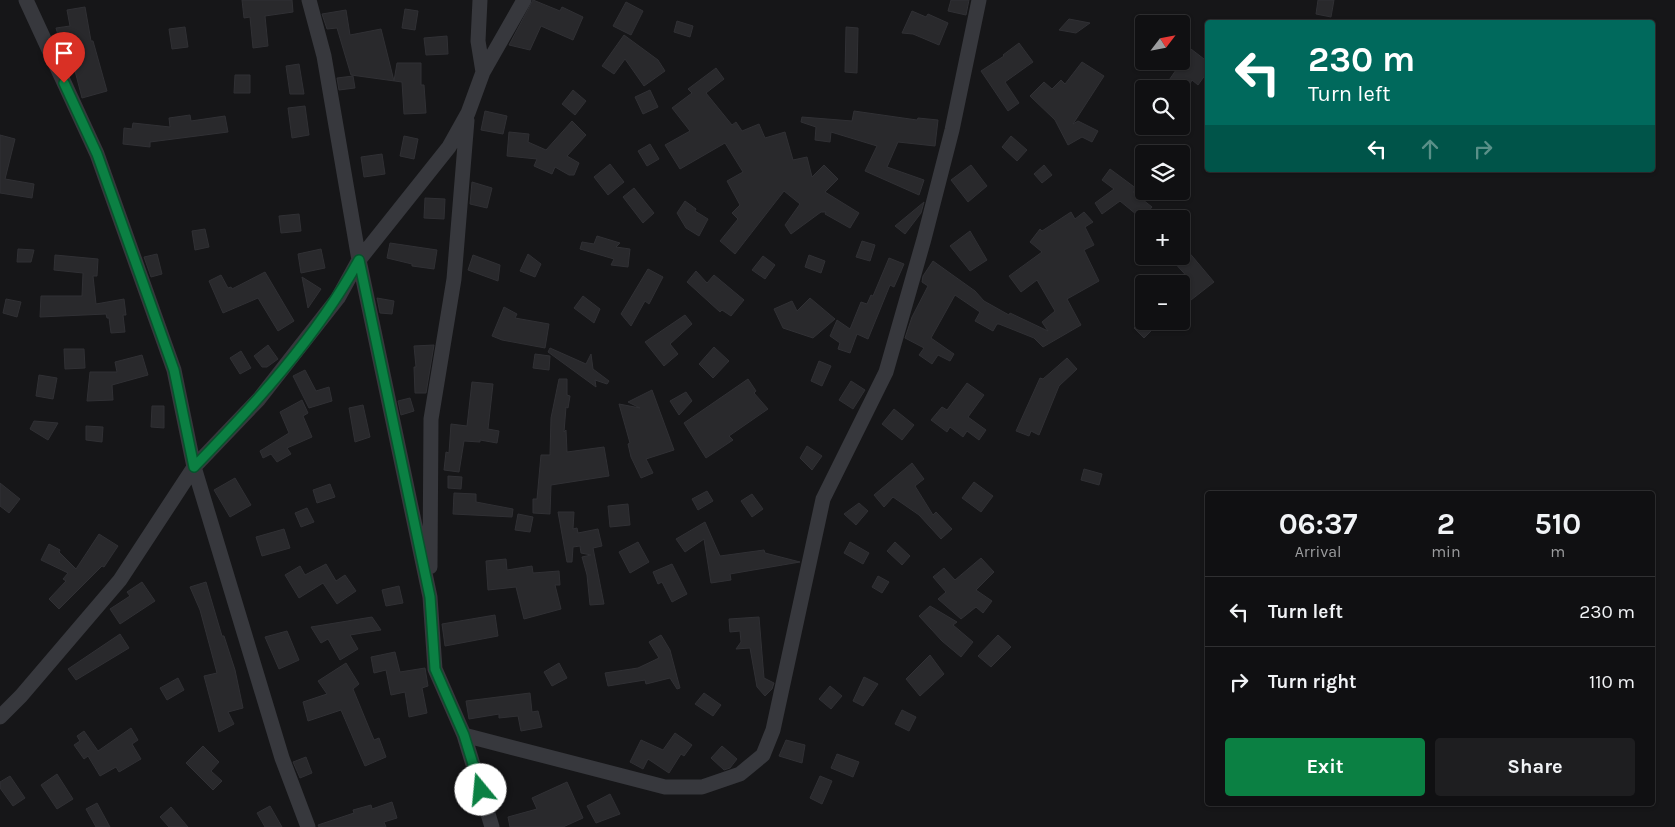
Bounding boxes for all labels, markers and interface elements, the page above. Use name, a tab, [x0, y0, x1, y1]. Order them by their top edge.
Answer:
north arrow	[1135, 15, 1190, 70]
map controls	[1135, 15, 1190, 330]
pin	[43, 32, 85, 83]
icon: arrive	[50, 39, 78, 67]
text: 230 m	[1308, 39, 1415, 80]
icon: left	[1225, 40, 1290, 105]
button: search	[1135, 80, 1190, 135]
text: Turn left	[1308, 81, 1391, 107]
icon: left	[1363, 135, 1391, 163]
icon: ahead	[1416, 135, 1444, 163]
icon: right	[1469, 135, 1497, 163]
button: layers	[1135, 145, 1190, 200]
button: +	[1135, 210, 1190, 265]
button: −	[1135, 275, 1190, 330]
text: 06:37	[1279, 506, 1358, 542]
text: 2	[1437, 506, 1455, 542]
text: 510	[1534, 506, 1581, 542]
text: Arrival	[1295, 542, 1342, 561]
text: min	[1431, 542, 1461, 561]
text: m	[1550, 542, 1565, 561]
icon: left	[1225, 598, 1253, 626]
text: Turn left	[1268, 601, 1343, 623]
text: 230 m	[1579, 601, 1635, 623]
icon: right	[1225, 668, 1253, 696]
text: Turn right	[1268, 671, 1357, 693]
text: 110 m	[1589, 671, 1635, 693]
button: Exit	[1225, 738, 1425, 796]
button: Share	[1435, 738, 1635, 796]
position arrow	[454, 763, 506, 815]

